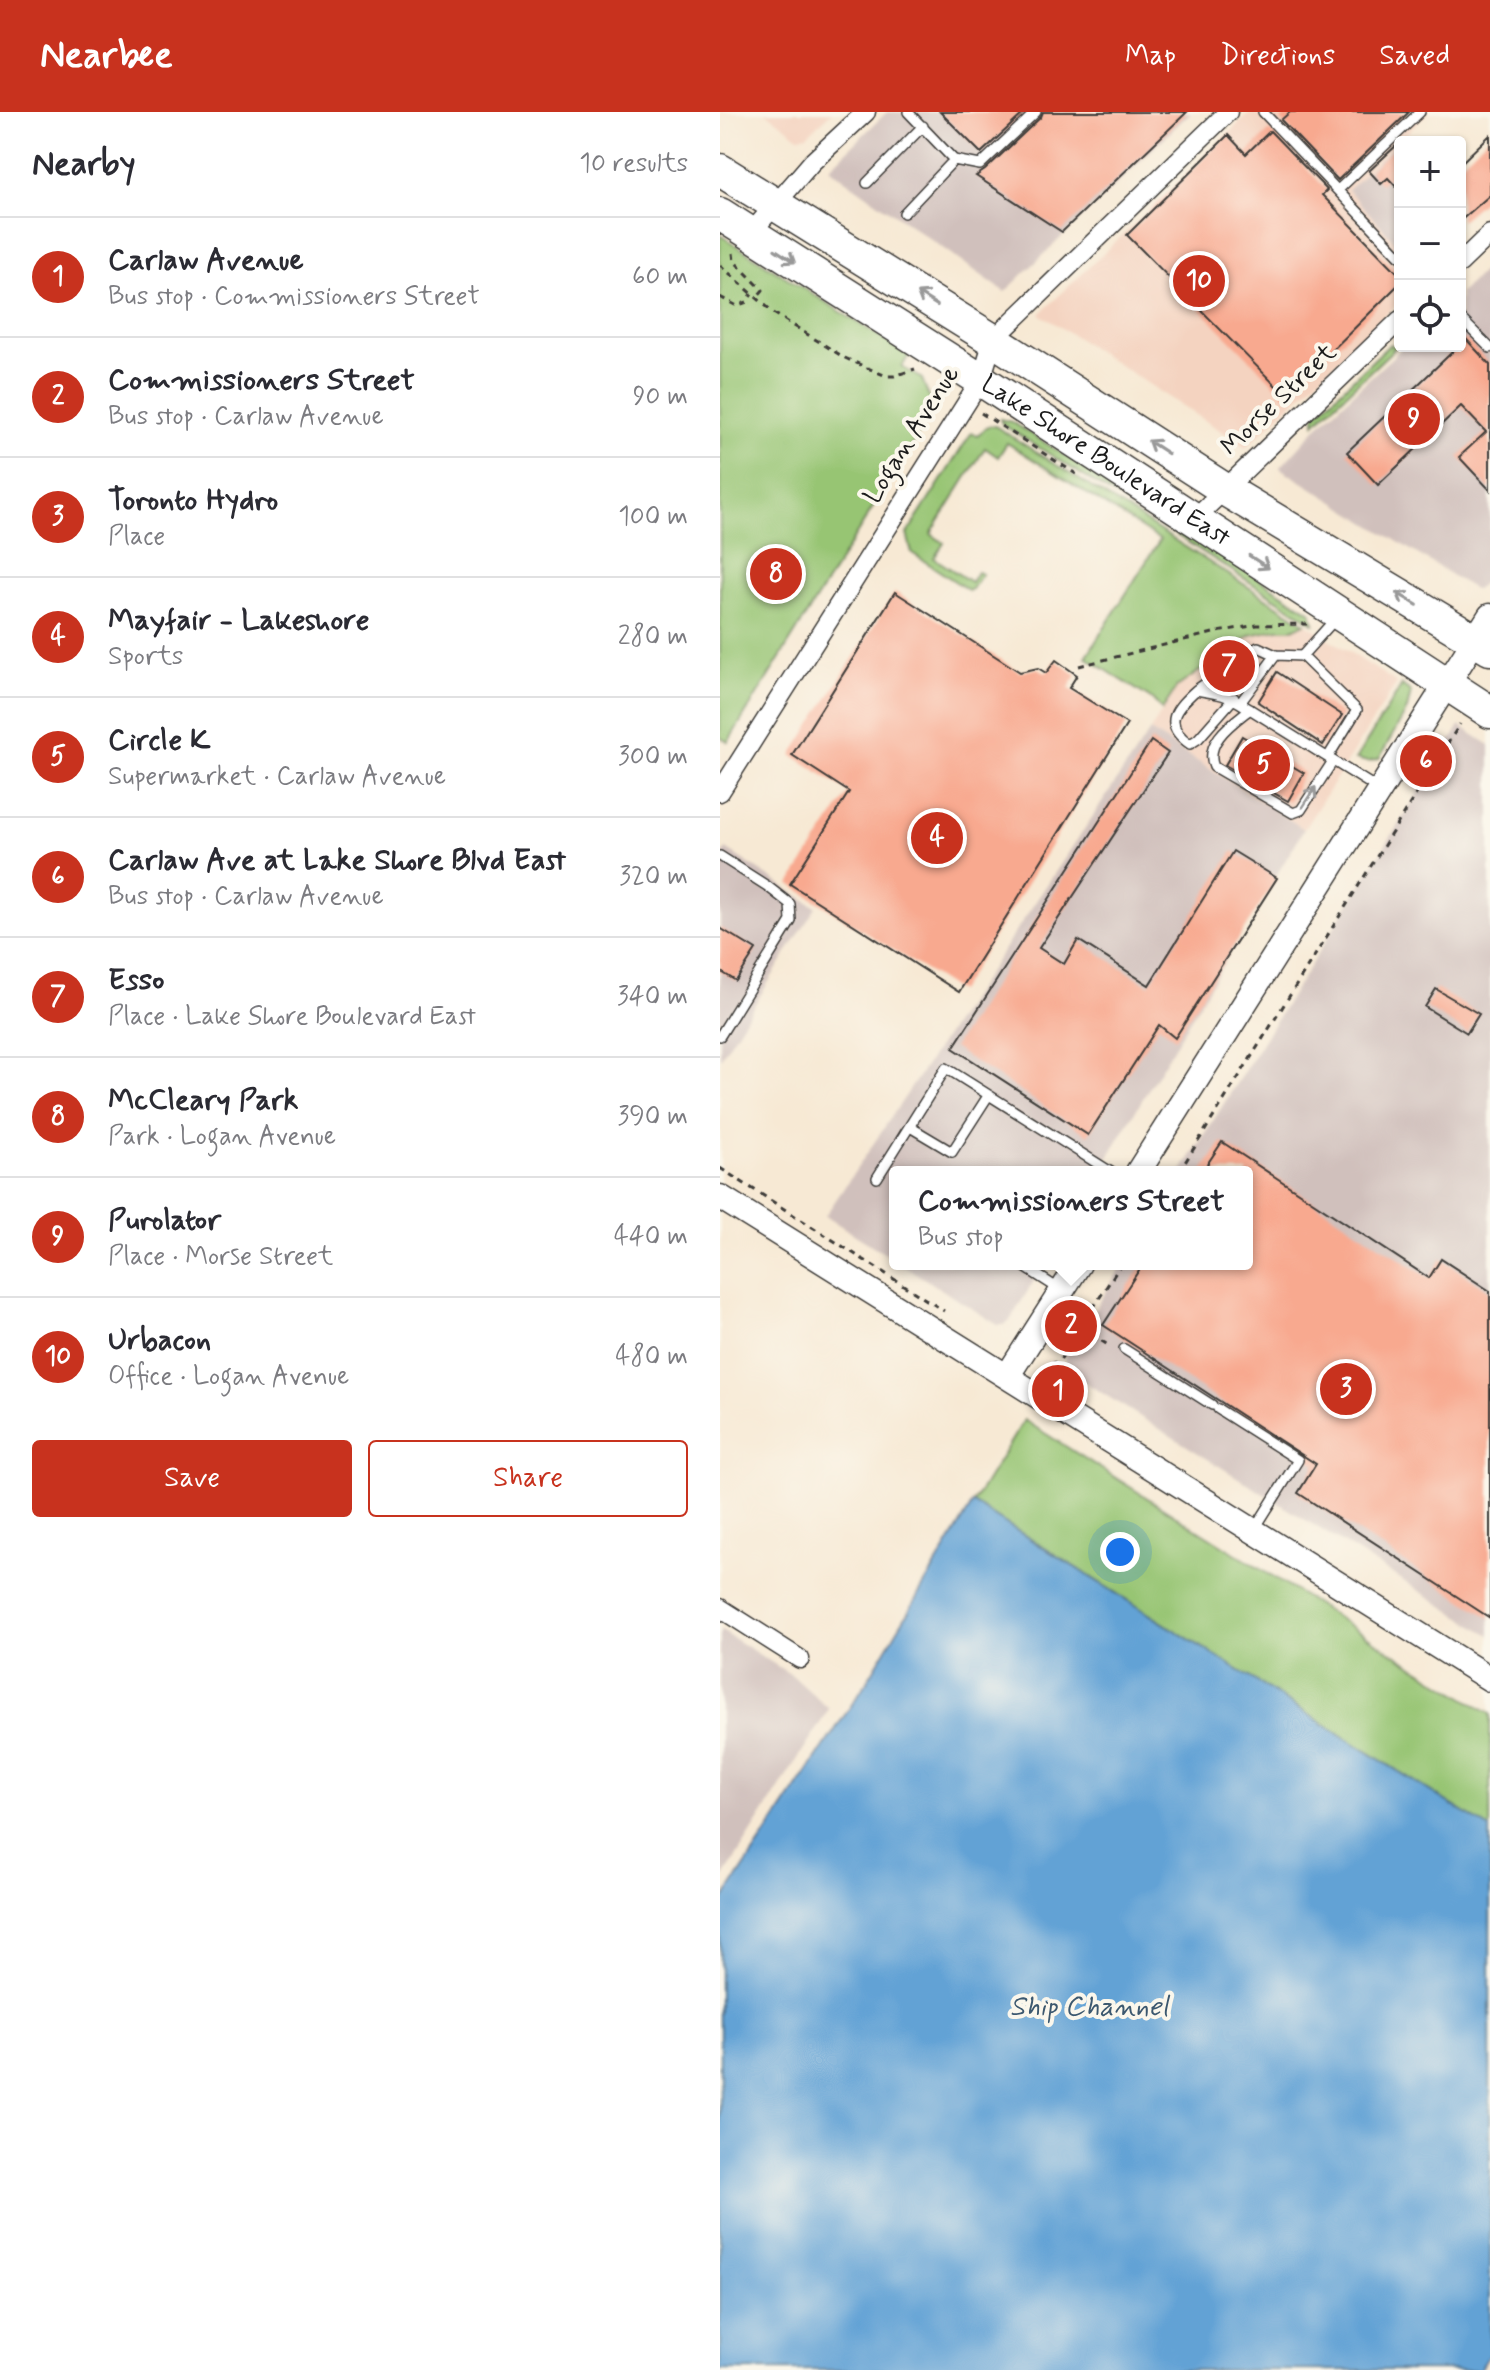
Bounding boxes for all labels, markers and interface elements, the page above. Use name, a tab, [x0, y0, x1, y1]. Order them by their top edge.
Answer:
text: Nearbee	[40, 32, 173, 81]
text: Map	[1125, 38, 1176, 75]
text: Directions	[1220, 38, 1335, 75]
text: Saved	[1379, 38, 1450, 75]
map controls	[1394, 136, 1466, 352]
button: +	[1394, 136, 1466, 208]
text: Nearby	[32, 142, 136, 187]
text: 10 results	[579, 147, 688, 181]
button: −	[1394, 208, 1466, 280]
text: Carlaw Avenue	[108, 241, 304, 280]
one-way arrow	[774, 248, 796, 265]
pin: 10	[1173, 251, 1225, 311]
text: 1	[52, 260, 64, 294]
text: 60 m	[632, 260, 688, 294]
text: Bus stop · Commissioners Street	[108, 280, 480, 314]
button: locate	[1394, 280, 1466, 352]
one-way arrow	[916, 291, 939, 307]
street label: Morse Street	[1214, 336, 1344, 464]
street label: Logan Avenue	[856, 360, 970, 512]
text: Commissioners Street	[108, 361, 415, 400]
street label: Lake Shore Boulevard East	[974, 368, 1237, 555]
text: 2	[52, 380, 64, 414]
text: 90 m	[633, 380, 688, 414]
pin: 9	[1388, 389, 1440, 449]
text: Bus stop · Carlaw Avenue	[108, 400, 384, 434]
one-way arrow	[1148, 438, 1170, 455]
text: Toronto Hydro	[108, 481, 278, 520]
text: 3	[52, 500, 64, 534]
text: 100 m	[618, 500, 688, 534]
text: Place	[108, 520, 165, 554]
pin: 8	[750, 544, 802, 604]
one-way arrow	[1247, 553, 1269, 570]
one-way arrow	[1396, 590, 1419, 606]
text: Mayfair - Lakeshore	[108, 601, 370, 640]
text: 4	[50, 620, 66, 654]
text: 280 m	[618, 620, 688, 654]
pin: 7	[1203, 636, 1255, 696]
text: Sports	[108, 640, 183, 674]
text: Circle K	[108, 721, 211, 760]
pin: 6	[1400, 731, 1452, 791]
pin: 5	[1238, 735, 1290, 795]
text: 5	[50, 740, 66, 774]
text: 300 m	[618, 740, 688, 774]
text: Supermarket · Carlaw Avenue	[108, 760, 446, 794]
one-way arrow	[1302, 786, 1318, 809]
pin: 4	[911, 808, 963, 868]
text: Carlaw Ave at Lake Shore Blvd East	[108, 841, 566, 880]
text: 6	[51, 860, 65, 894]
text: 320 m	[619, 860, 688, 894]
text: Bus stop · Carlaw Avenue	[108, 880, 384, 914]
text: Esso	[108, 961, 164, 1000]
text: 7	[50, 980, 66, 1014]
text: 340 m	[617, 980, 688, 1014]
text: Place · Lake Shore Boulevard East	[108, 1000, 476, 1034]
text: McCleary Park	[108, 1081, 298, 1120]
text: 8	[51, 1100, 65, 1134]
text: 390 m	[617, 1100, 688, 1134]
text: Park · Logan Avenue	[108, 1120, 336, 1154]
popup	[889, 1166, 1253, 1270]
text: Commissioners Street	[918, 1182, 1224, 1221]
text: Purolator	[108, 1201, 221, 1240]
text: 9	[52, 1220, 64, 1254]
text: 440 m	[614, 1220, 688, 1254]
text: Bus stop	[918, 1221, 1004, 1255]
text: Place · Morse Street	[108, 1240, 333, 1274]
pin: 2	[1045, 1296, 1097, 1356]
text: Urbacon	[108, 1321, 211, 1360]
text: 10	[45, 1340, 71, 1374]
text: 480 m	[615, 1340, 688, 1374]
pin: 3	[1320, 1359, 1372, 1419]
text: Office · Logan Avenue	[108, 1360, 349, 1394]
pin: 1	[1032, 1361, 1084, 1421]
button: Save	[32, 1440, 352, 1517]
button: Share	[368, 1440, 688, 1517]
your location	[1100, 1532, 1140, 1572]
water label: Ship Channel	[1010, 1989, 1171, 2026]

